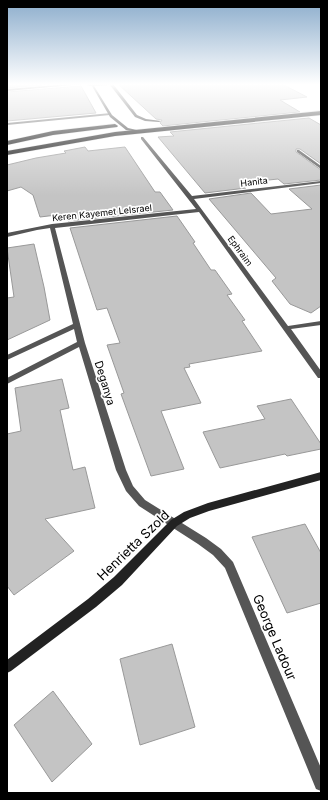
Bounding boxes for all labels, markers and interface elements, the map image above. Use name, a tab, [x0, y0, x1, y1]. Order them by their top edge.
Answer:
street label: Hanita	[240, 174, 268, 189]
street label: Keren Kayemet LeIsrael	[51, 202, 152, 223]
street label: Ephraim	[226, 233, 255, 268]
street label: Deganya	[92, 359, 118, 407]
street label: Henrietta Szold	[94, 507, 172, 583]
street label: George Ladour	[250, 592, 300, 683]

